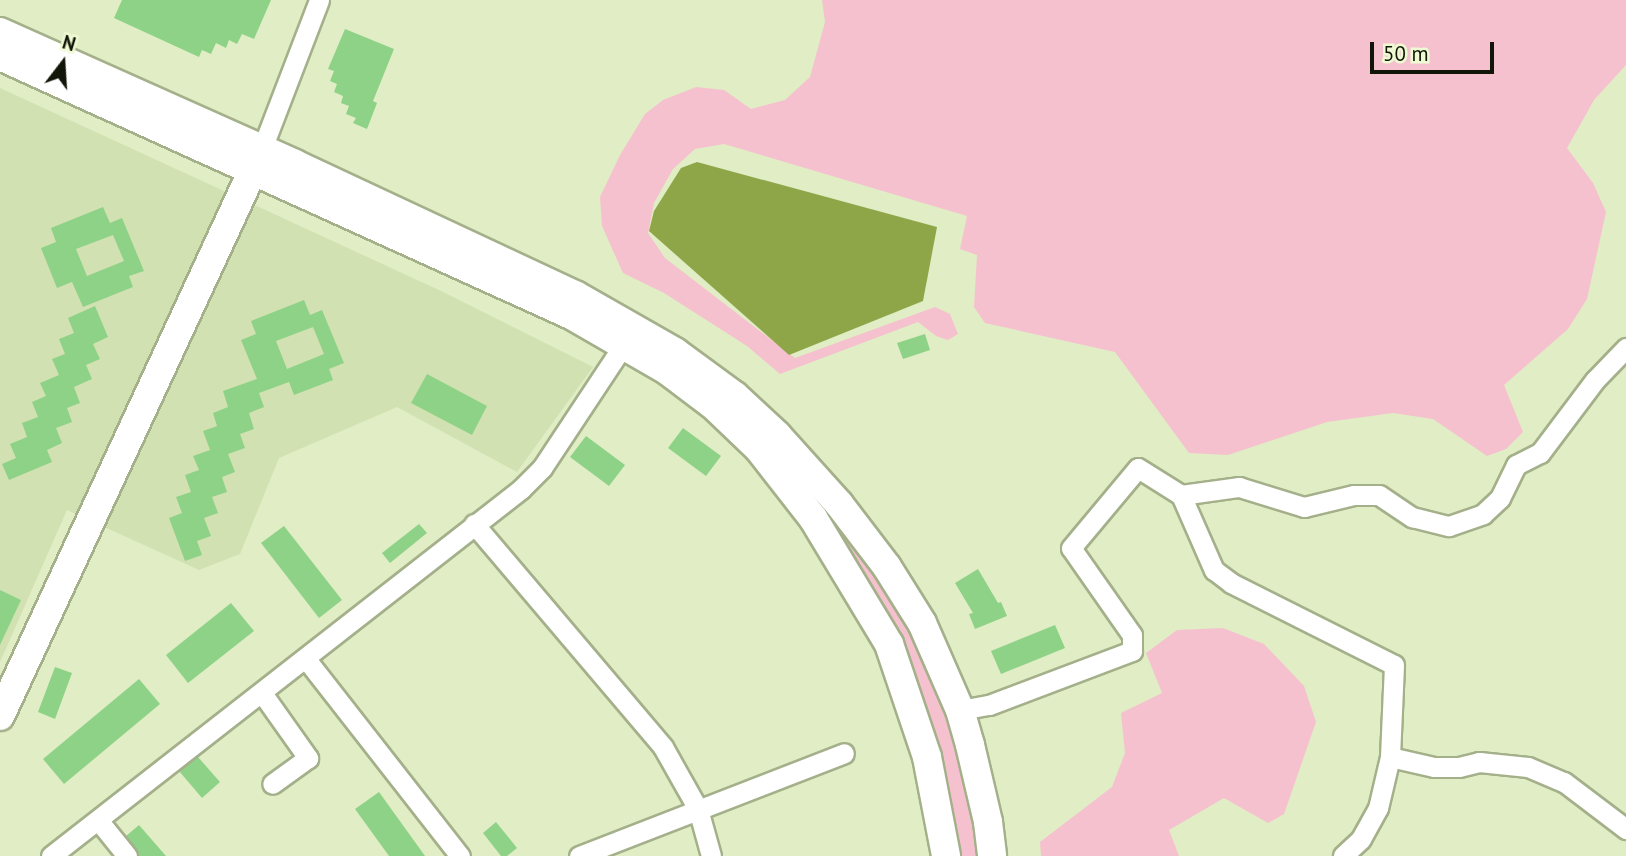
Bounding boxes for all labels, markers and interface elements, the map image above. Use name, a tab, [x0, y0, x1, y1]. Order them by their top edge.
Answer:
north arrow	[28, 28, 98, 98]
scale bar	[1374, 28, 1498, 72]
text: N	[60, 30, 79, 56]
text: 50 m	[1383, 40, 1429, 67]

